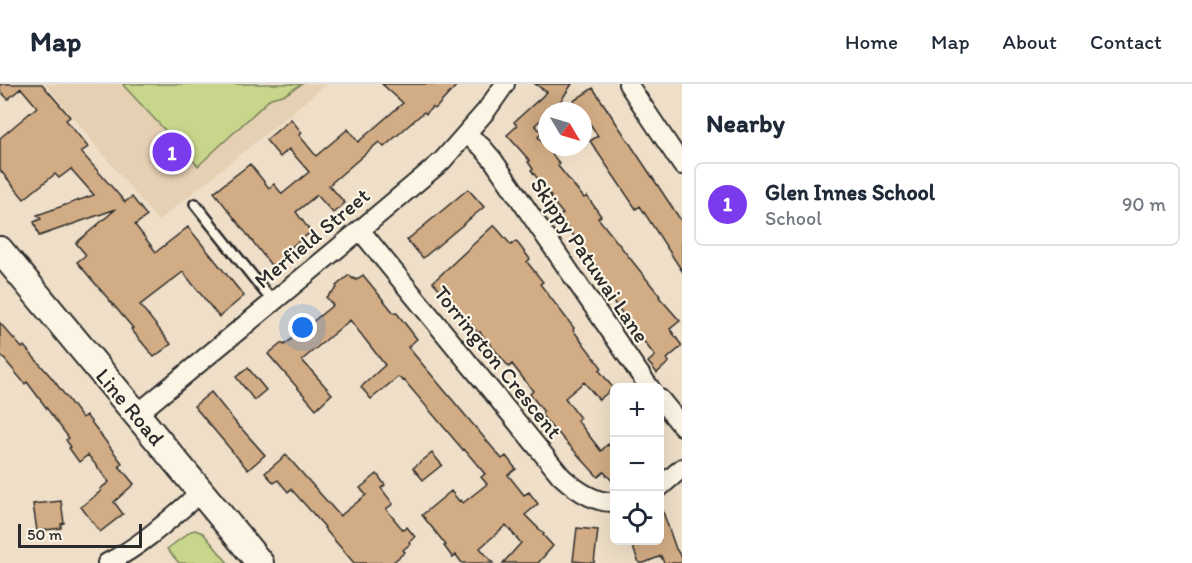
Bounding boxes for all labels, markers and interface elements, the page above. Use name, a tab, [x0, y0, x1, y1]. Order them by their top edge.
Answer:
text: Map	[30, 24, 81, 58]
text: Home	[845, 29, 898, 54]
text: Map	[931, 29, 970, 54]
text: About	[1003, 29, 1057, 54]
text: Contact	[1090, 29, 1162, 54]
north arrow	[538, 102, 592, 156]
text: Nearby	[706, 107, 785, 139]
pin: 1	[152, 130, 192, 174]
street label: Skippy Patuwai Lane	[525, 172, 655, 348]
text: Glen Innes School	[765, 179, 935, 206]
street label: Merfield Street	[249, 182, 375, 294]
text: 1	[723, 192, 732, 216]
text: 90 m	[1122, 192, 1166, 216]
text: School	[765, 206, 822, 230]
street label: Torrington Crescent	[428, 280, 568, 444]
your location	[288, 313, 317, 342]
street label: Line Road	[90, 363, 170, 451]
map controls	[610, 383, 664, 545]
button: +	[610, 383, 664, 437]
button: −	[610, 437, 664, 491]
button: locate	[610, 491, 664, 545]
scale bar	[18, 521, 142, 548]
text: 50 m	[27, 525, 62, 544]

